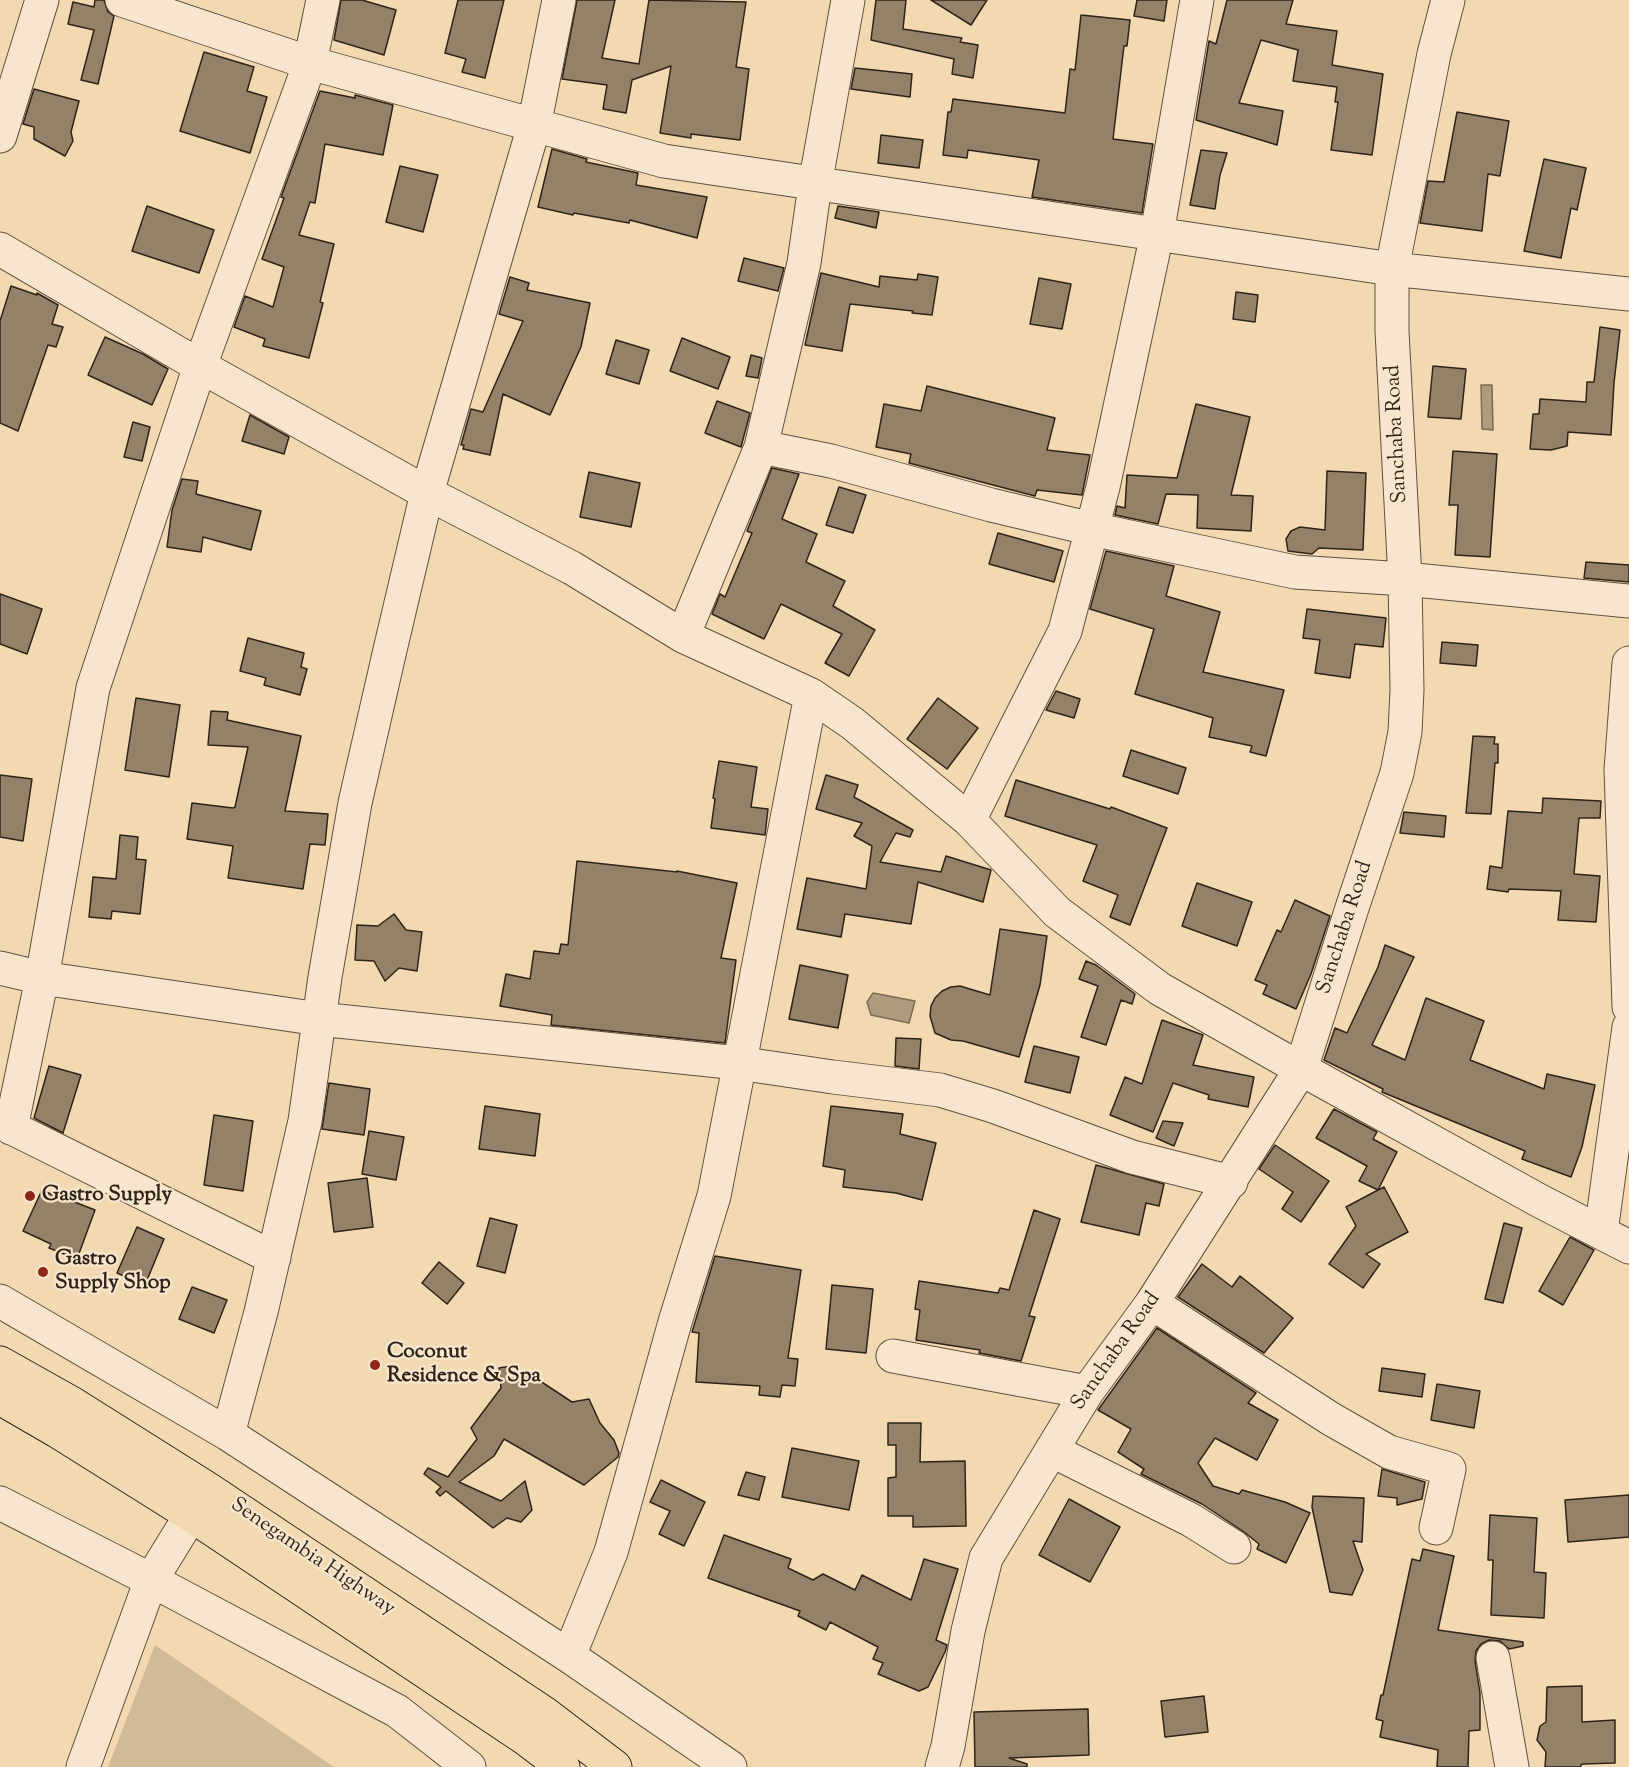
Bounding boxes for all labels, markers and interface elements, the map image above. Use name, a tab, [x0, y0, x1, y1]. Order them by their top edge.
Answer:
street label: Sanchaba Road	[1382, 364, 1414, 504]
street label: Sanchaba Road	[1313, 858, 1379, 998]
place label: Gastro Supply	[42, 1183, 172, 1209]
marker: Gastro Supply	[23, 1189, 37, 1203]
place label: Gastro Supply Shop	[55, 1247, 171, 1297]
marker: Gastro Supply Shop	[36, 1265, 50, 1279]
street label: Sanchaba Road	[1067, 1288, 1167, 1416]
place label: Coconut Residence & Spa	[387, 1340, 541, 1390]
marker: Coconut Residence & Spa	[368, 1358, 382, 1372]
street label: Senegambia Highway	[225, 1493, 399, 1623]

